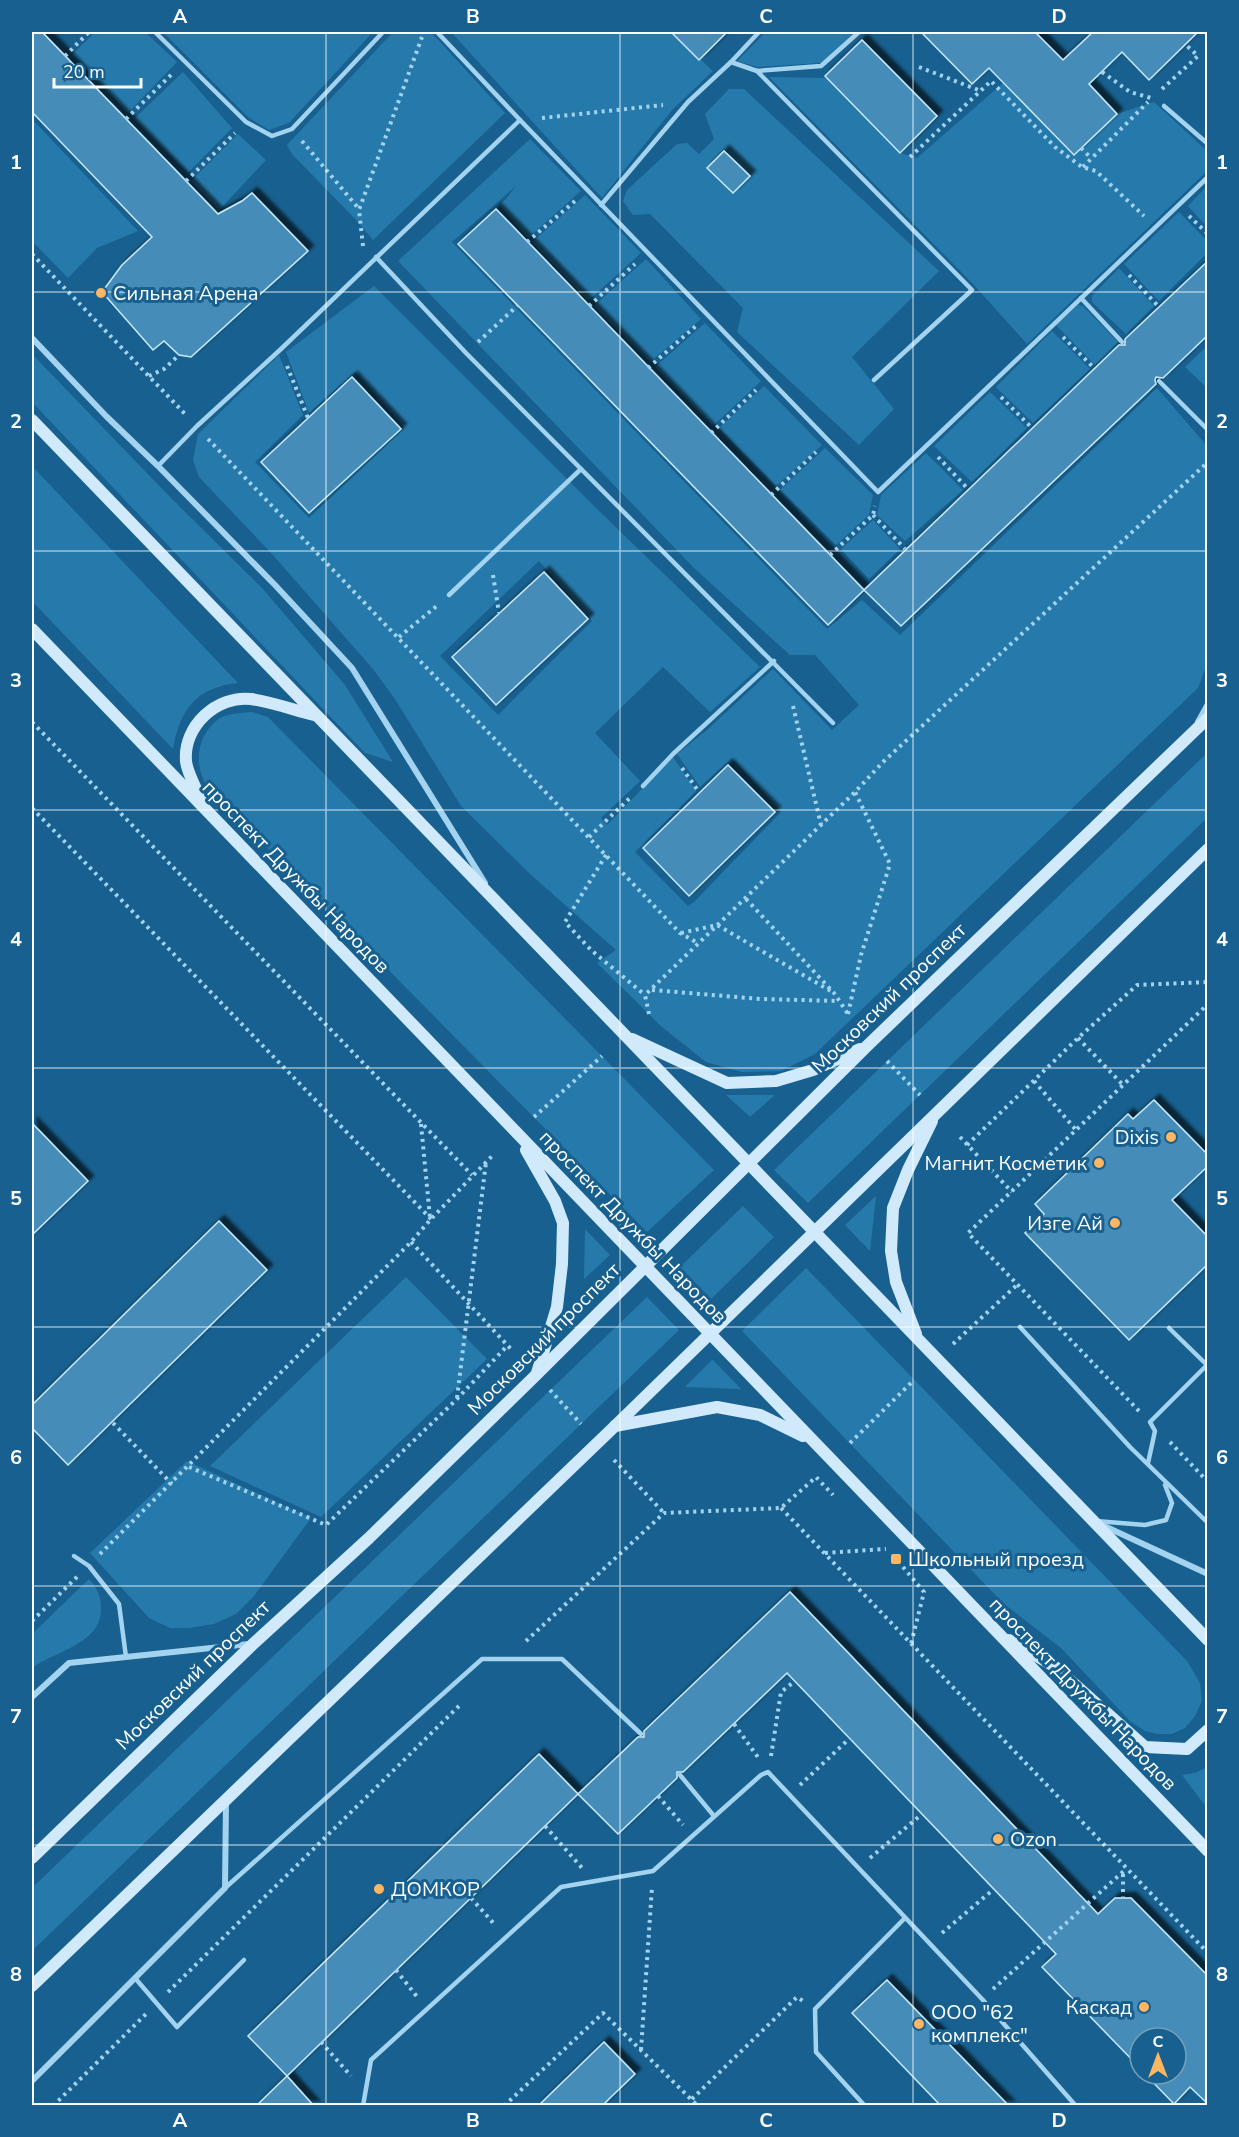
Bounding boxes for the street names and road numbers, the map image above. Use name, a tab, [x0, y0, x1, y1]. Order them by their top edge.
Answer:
street label: проспект Дружбы Народов	[196, 774, 396, 980]
street label: Московский проспект	[806, 917, 972, 1079]
street label: проспект Дружбы Народов	[533, 1124, 733, 1330]
street label: Московский проспект	[462, 1257, 626, 1421]
street label: проспект Дружбы Народов	[983, 1591, 1183, 1797]
street label: Московский проспект	[110, 1594, 276, 1756]

